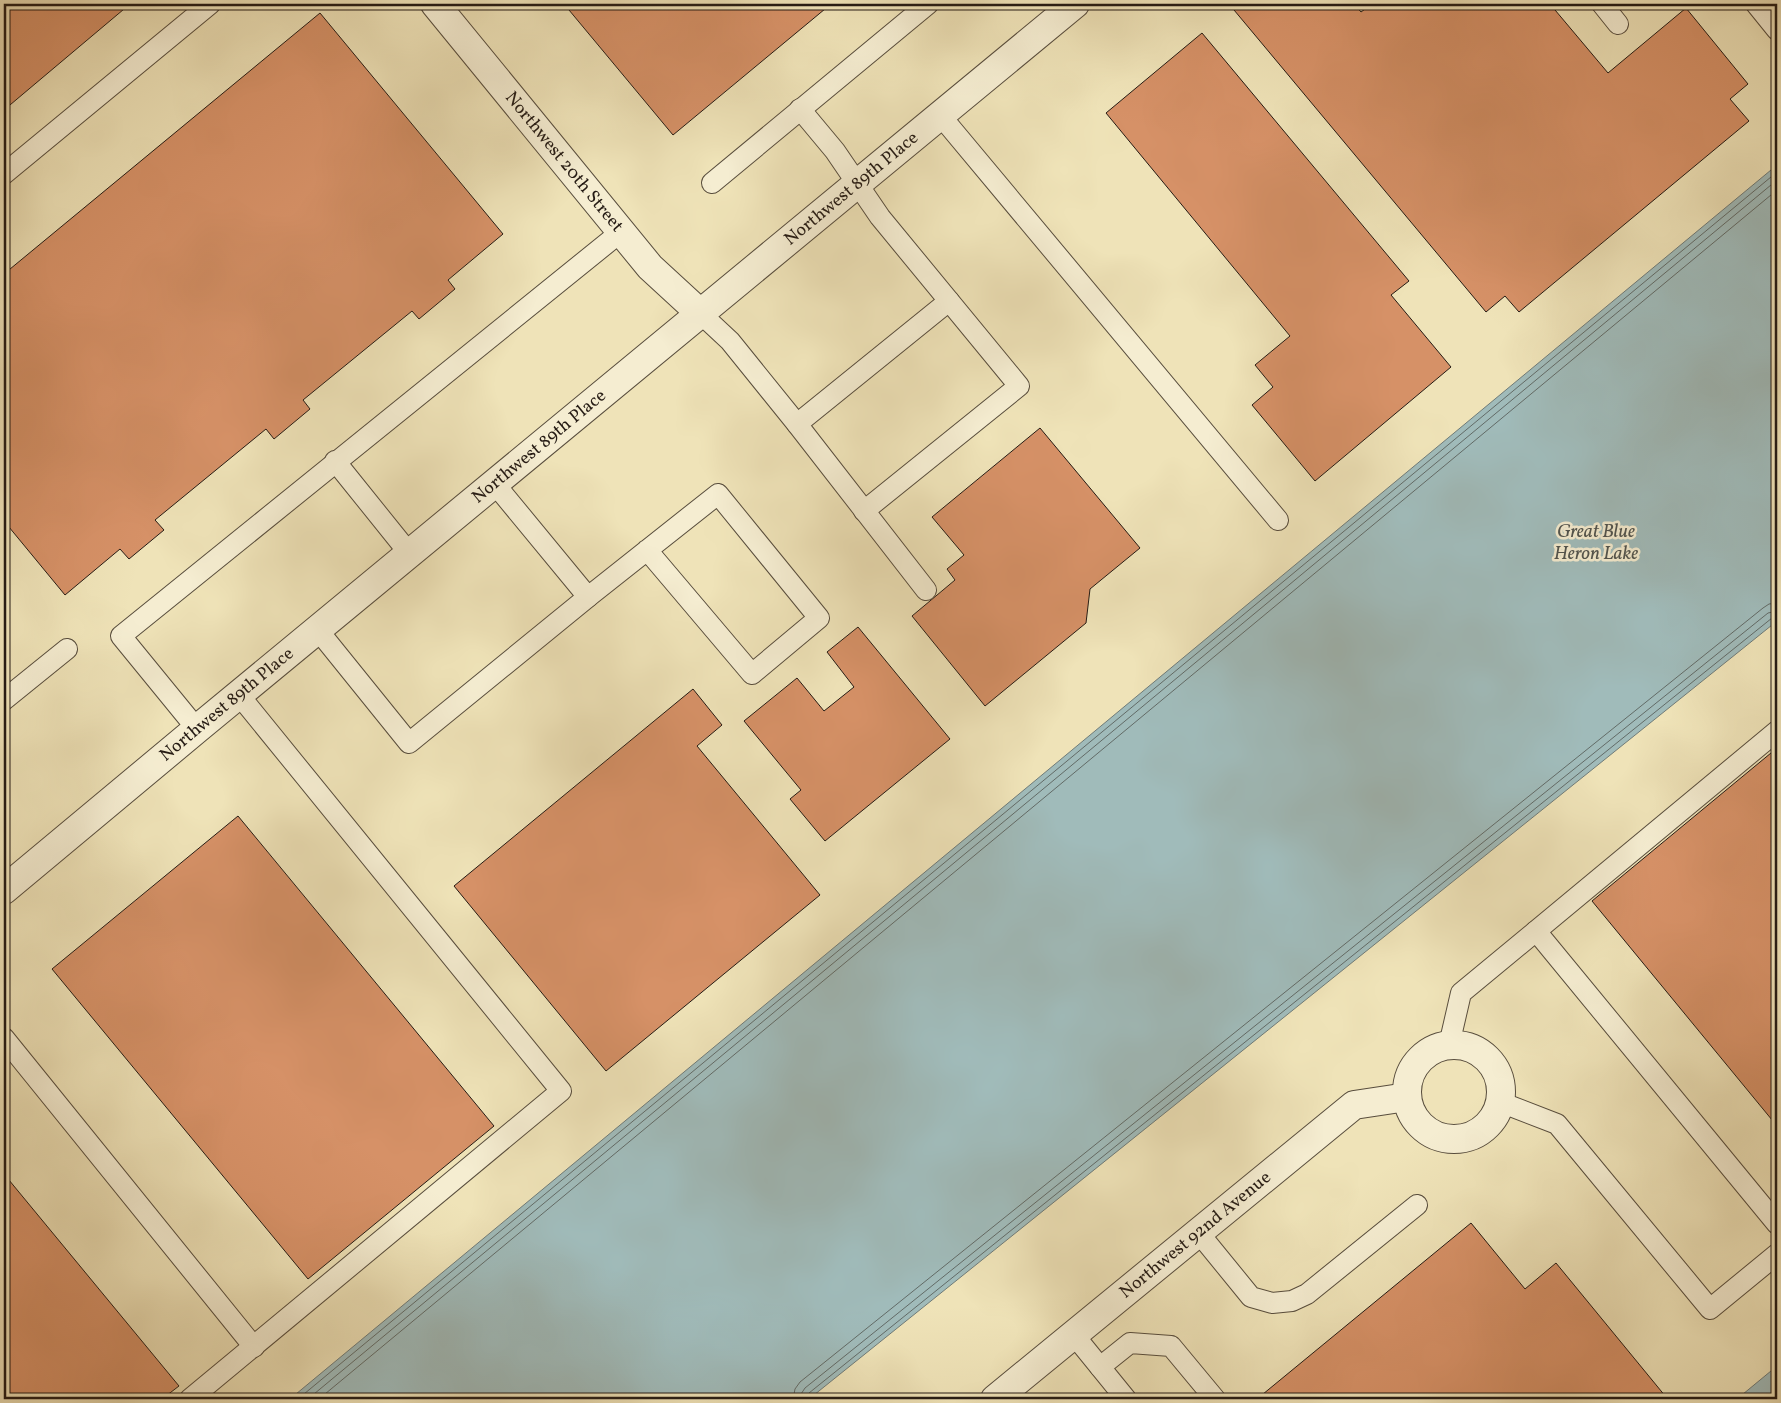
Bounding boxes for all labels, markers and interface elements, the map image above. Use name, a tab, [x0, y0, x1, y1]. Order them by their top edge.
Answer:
street label: Northwest 20th Street	[499, 86, 629, 238]
street label: Northwest 89th Place	[779, 126, 924, 252]
street label: Northwest 89th Place	[467, 384, 612, 509]
water label: Great Blue Heron Lake	[1554, 519, 1638, 567]
street label: Northwest 89th Place	[154, 641, 299, 767]
street label: Northwest 92nd Avenue	[1114, 1165, 1277, 1305]

